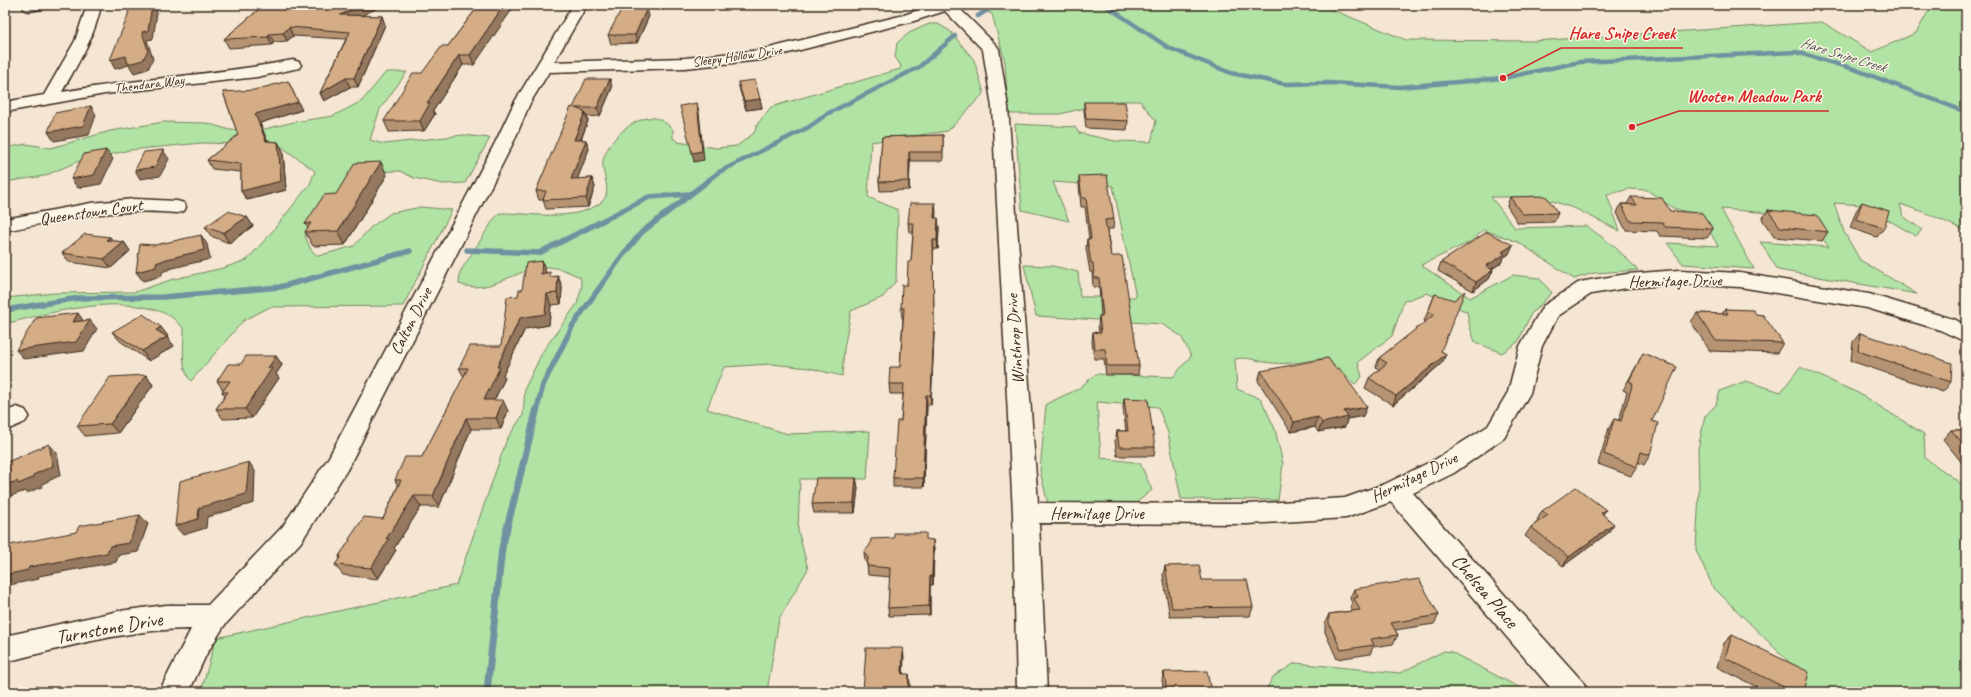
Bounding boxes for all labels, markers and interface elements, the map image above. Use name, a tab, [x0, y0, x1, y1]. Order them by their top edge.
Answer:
callout: Hare Snipe Creek	[1561, 18, 1683, 48]
text: Hare Snipe Creek	[1568, 22, 1678, 44]
water label: Hare Snipe Creek	[1798, 33, 1890, 78]
street label: Sleepy Hollow Drive	[691, 41, 784, 71]
street label: Thendara Way	[113, 71, 186, 97]
callout: Wooten Meadow Park	[1679, 81, 1829, 111]
text: Wooten Meadow Park	[1687, 85, 1823, 107]
street label: Queenstown Court	[38, 194, 146, 230]
street label: Hermitage Drive	[1628, 270, 1723, 292]
street label: Calton Drive	[385, 283, 437, 358]
street label: Winthrop Drive	[1001, 292, 1029, 385]
street label: Hermitage Drive	[1367, 446, 1462, 507]
street label: Hermitage Drive	[1050, 503, 1145, 524]
street label: Chelsea Place	[1446, 549, 1525, 634]
street label: Turnstone Drive	[54, 606, 166, 650]

